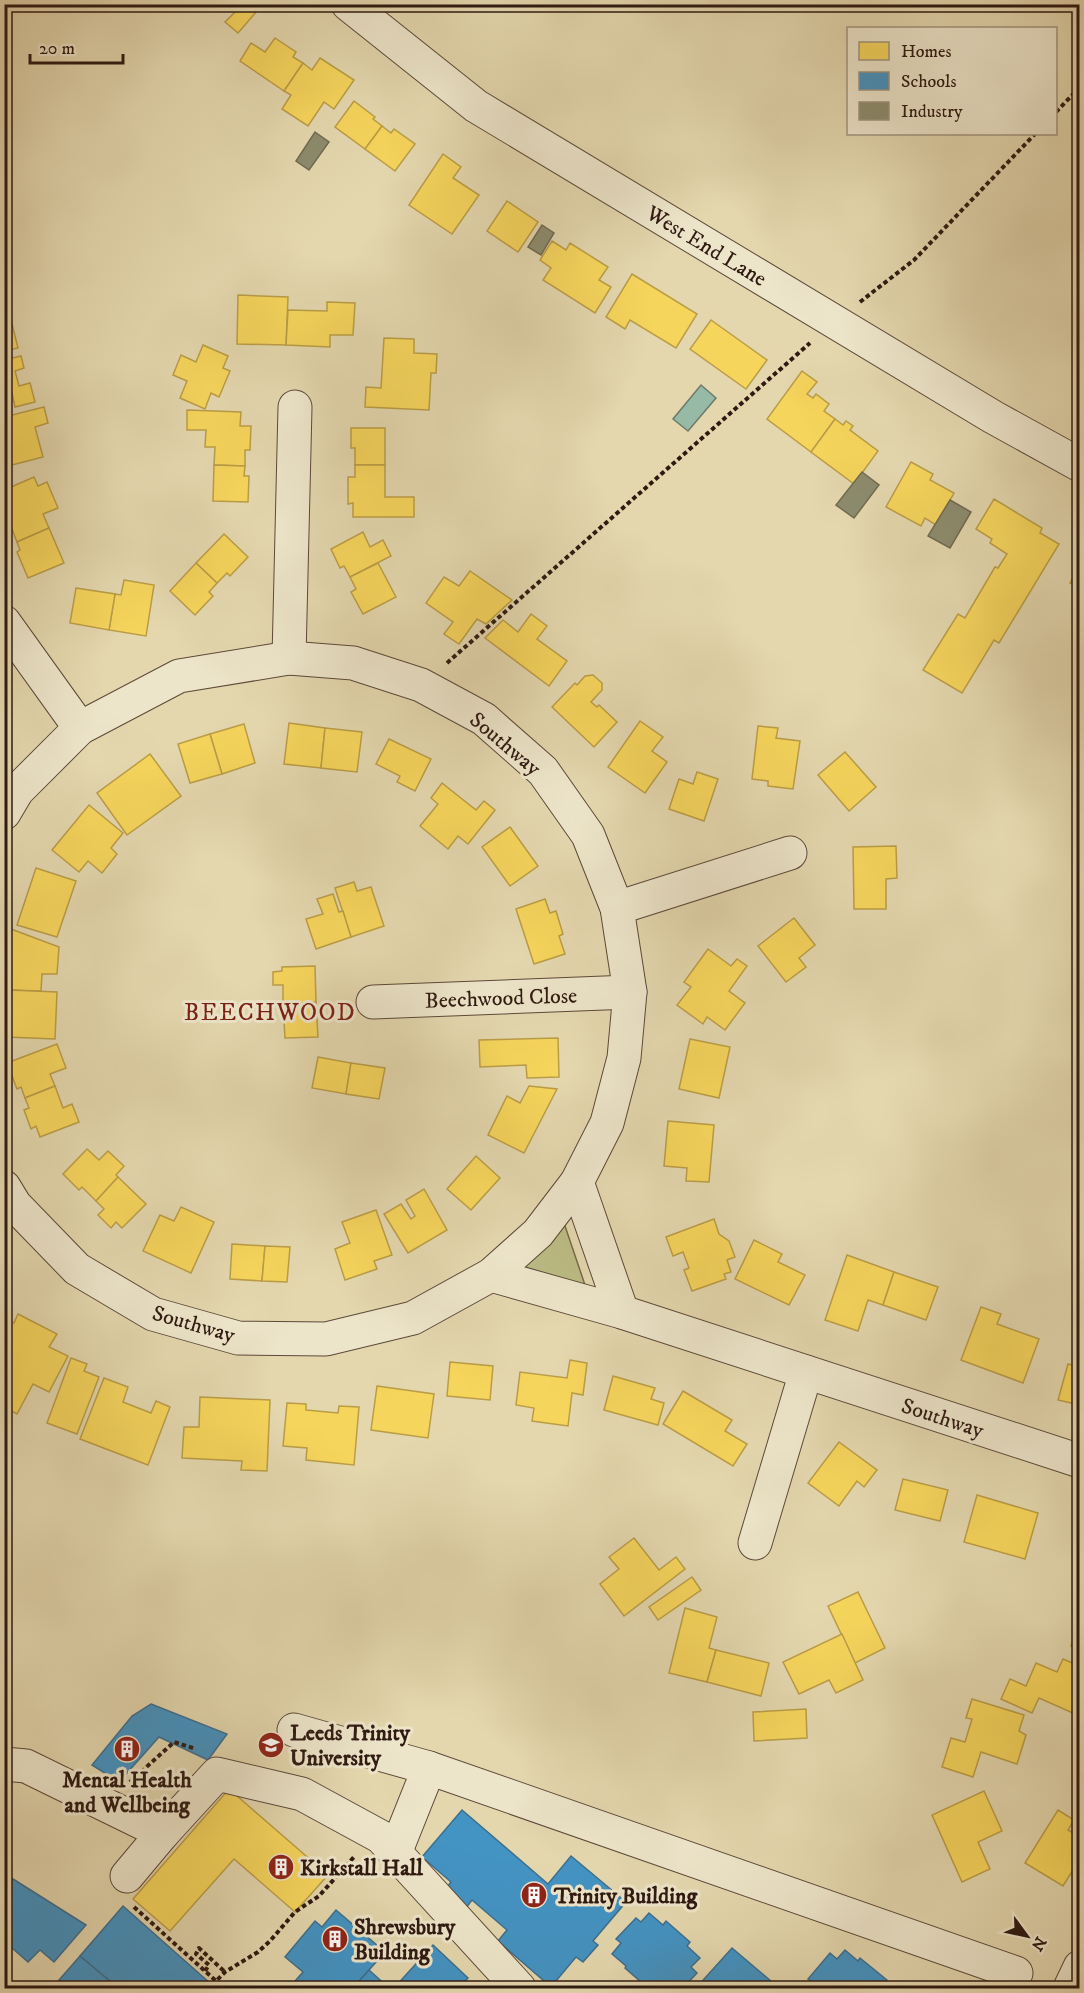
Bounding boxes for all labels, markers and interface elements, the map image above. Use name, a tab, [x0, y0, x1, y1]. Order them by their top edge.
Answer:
scale bar	[30, 27, 123, 65]
legend	[847, 27, 1057, 135]
text: 20 m	[39, 38, 75, 60]
text: Homes	[901, 41, 952, 63]
text: Schools	[901, 71, 956, 93]
text: Industry	[901, 101, 963, 123]
street label: West End Lane	[640, 199, 771, 293]
street label: Southway	[464, 706, 547, 782]
street label: Beechwood Close	[424, 982, 578, 1015]
district label: BEECHWOOD	[184, 998, 356, 1028]
street label: Southway	[149, 1300, 239, 1349]
street label: Southway	[898, 1392, 988, 1445]
place label: Leeds Trinity University	[290, 1720, 411, 1772]
school or university icon: Leeds Trinity University	[256, 1730, 286, 1760]
building icon: Mental Health and Wellbeing	[112, 1734, 142, 1764]
place label: Mental Health and Wellbeing	[62, 1767, 192, 1819]
building icon: Kirkstall Hall	[266, 1852, 296, 1882]
place label: Kirkstall Hall	[300, 1855, 423, 1882]
building icon: Trinity Building	[519, 1880, 549, 1910]
place label: Trinity Building	[553, 1883, 699, 1910]
north arrow	[997, 1906, 1057, 1966]
place label: Shrewsbury Building	[354, 1914, 456, 1966]
building icon: Shrewsbury Building	[320, 1924, 350, 1954]
text: N	[1027, 1933, 1051, 1955]

